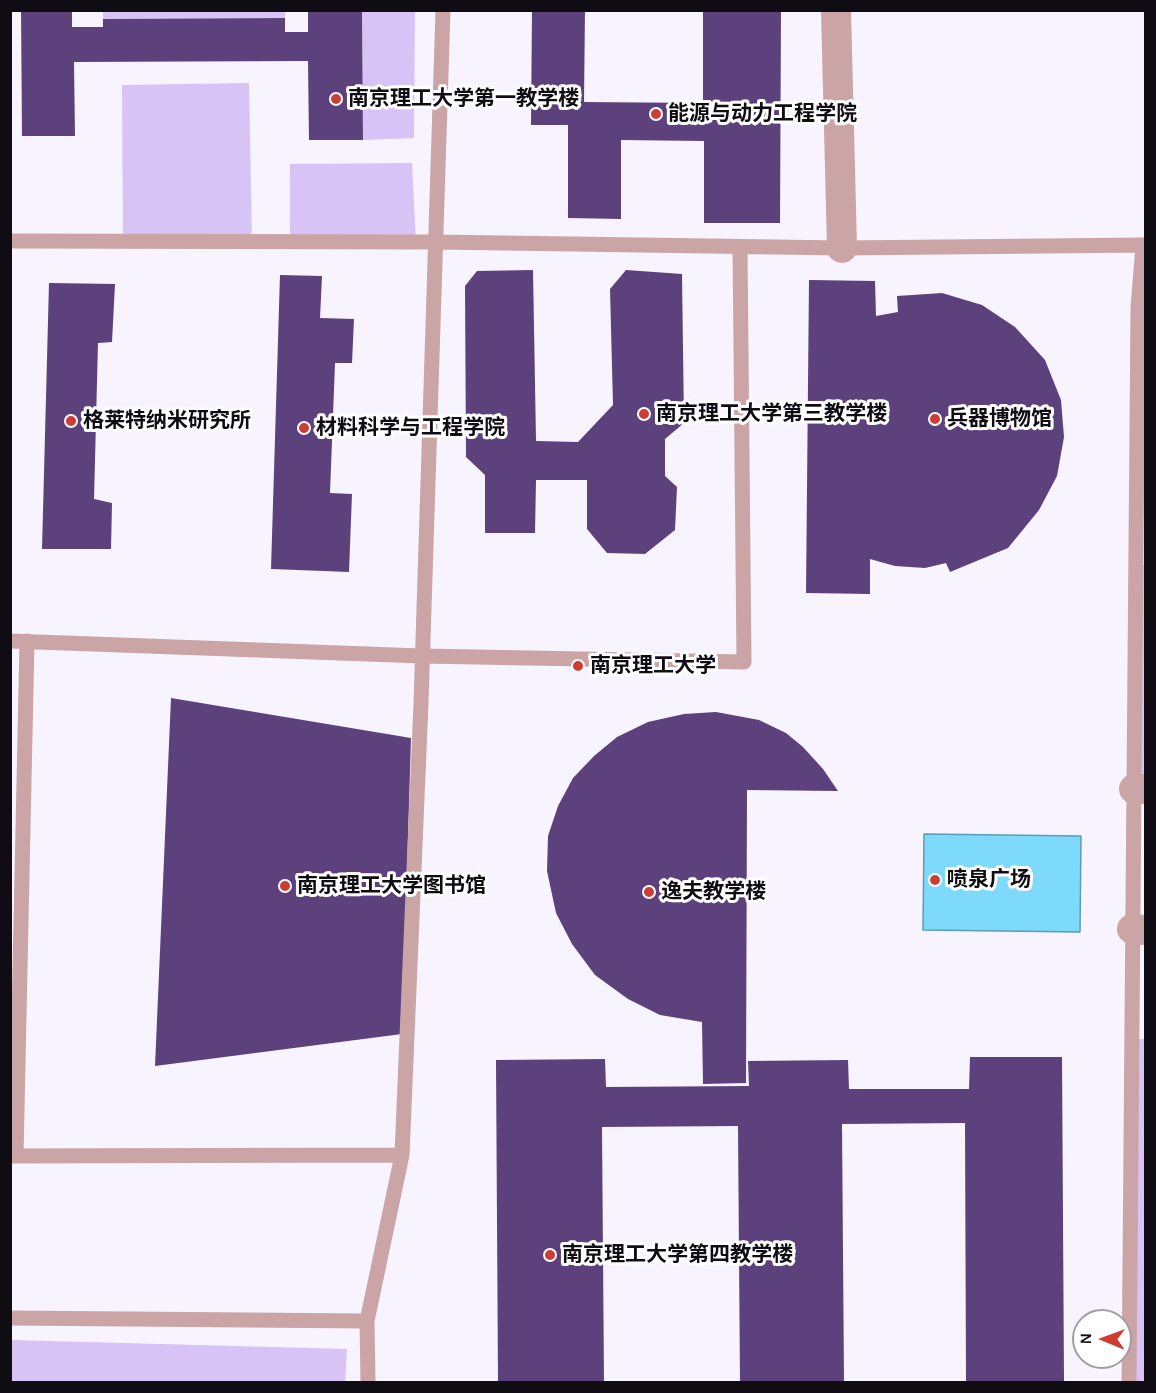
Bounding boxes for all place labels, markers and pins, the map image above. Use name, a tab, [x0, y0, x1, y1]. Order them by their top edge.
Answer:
place label: 南京理工大学第一教学楼	[348, 86, 579, 112]
marker: 南京理工大学第一教学楼	[329, 92, 343, 106]
place label: 能源与动力工程学院	[668, 101, 857, 127]
marker: 能源与动力工程学院	[649, 107, 663, 121]
place label: 南京理工大学第三教学楼	[656, 401, 887, 427]
place label: 兵器博物馆	[947, 406, 1052, 432]
marker: 南京理工大学第三教学楼	[637, 407, 651, 421]
place label: 格莱特纳米研究所	[83, 408, 251, 434]
marker: 兵器博物馆	[928, 412, 942, 426]
marker: 格莱特纳米研究所	[64, 414, 78, 428]
place label: 材料科学与工程学院	[316, 415, 505, 441]
marker: 材料科学与工程学院	[297, 421, 311, 435]
place label: 南京理工大学	[590, 653, 716, 679]
marker: 南京理工大学	[571, 659, 585, 673]
place label: 喷泉广场	[947, 867, 1031, 893]
place label: 南京理工大学图书馆	[297, 873, 486, 899]
marker: 喷泉广场	[928, 873, 942, 887]
marker: 南京理工大学图书馆	[278, 879, 292, 893]
place label: 逸夫教学楼	[661, 879, 766, 905]
marker: 逸夫教学楼	[642, 885, 656, 899]
place label: 南京理工大学第四教学楼	[562, 1242, 793, 1268]
marker: 南京理工大学第四教学楼	[543, 1248, 557, 1262]

